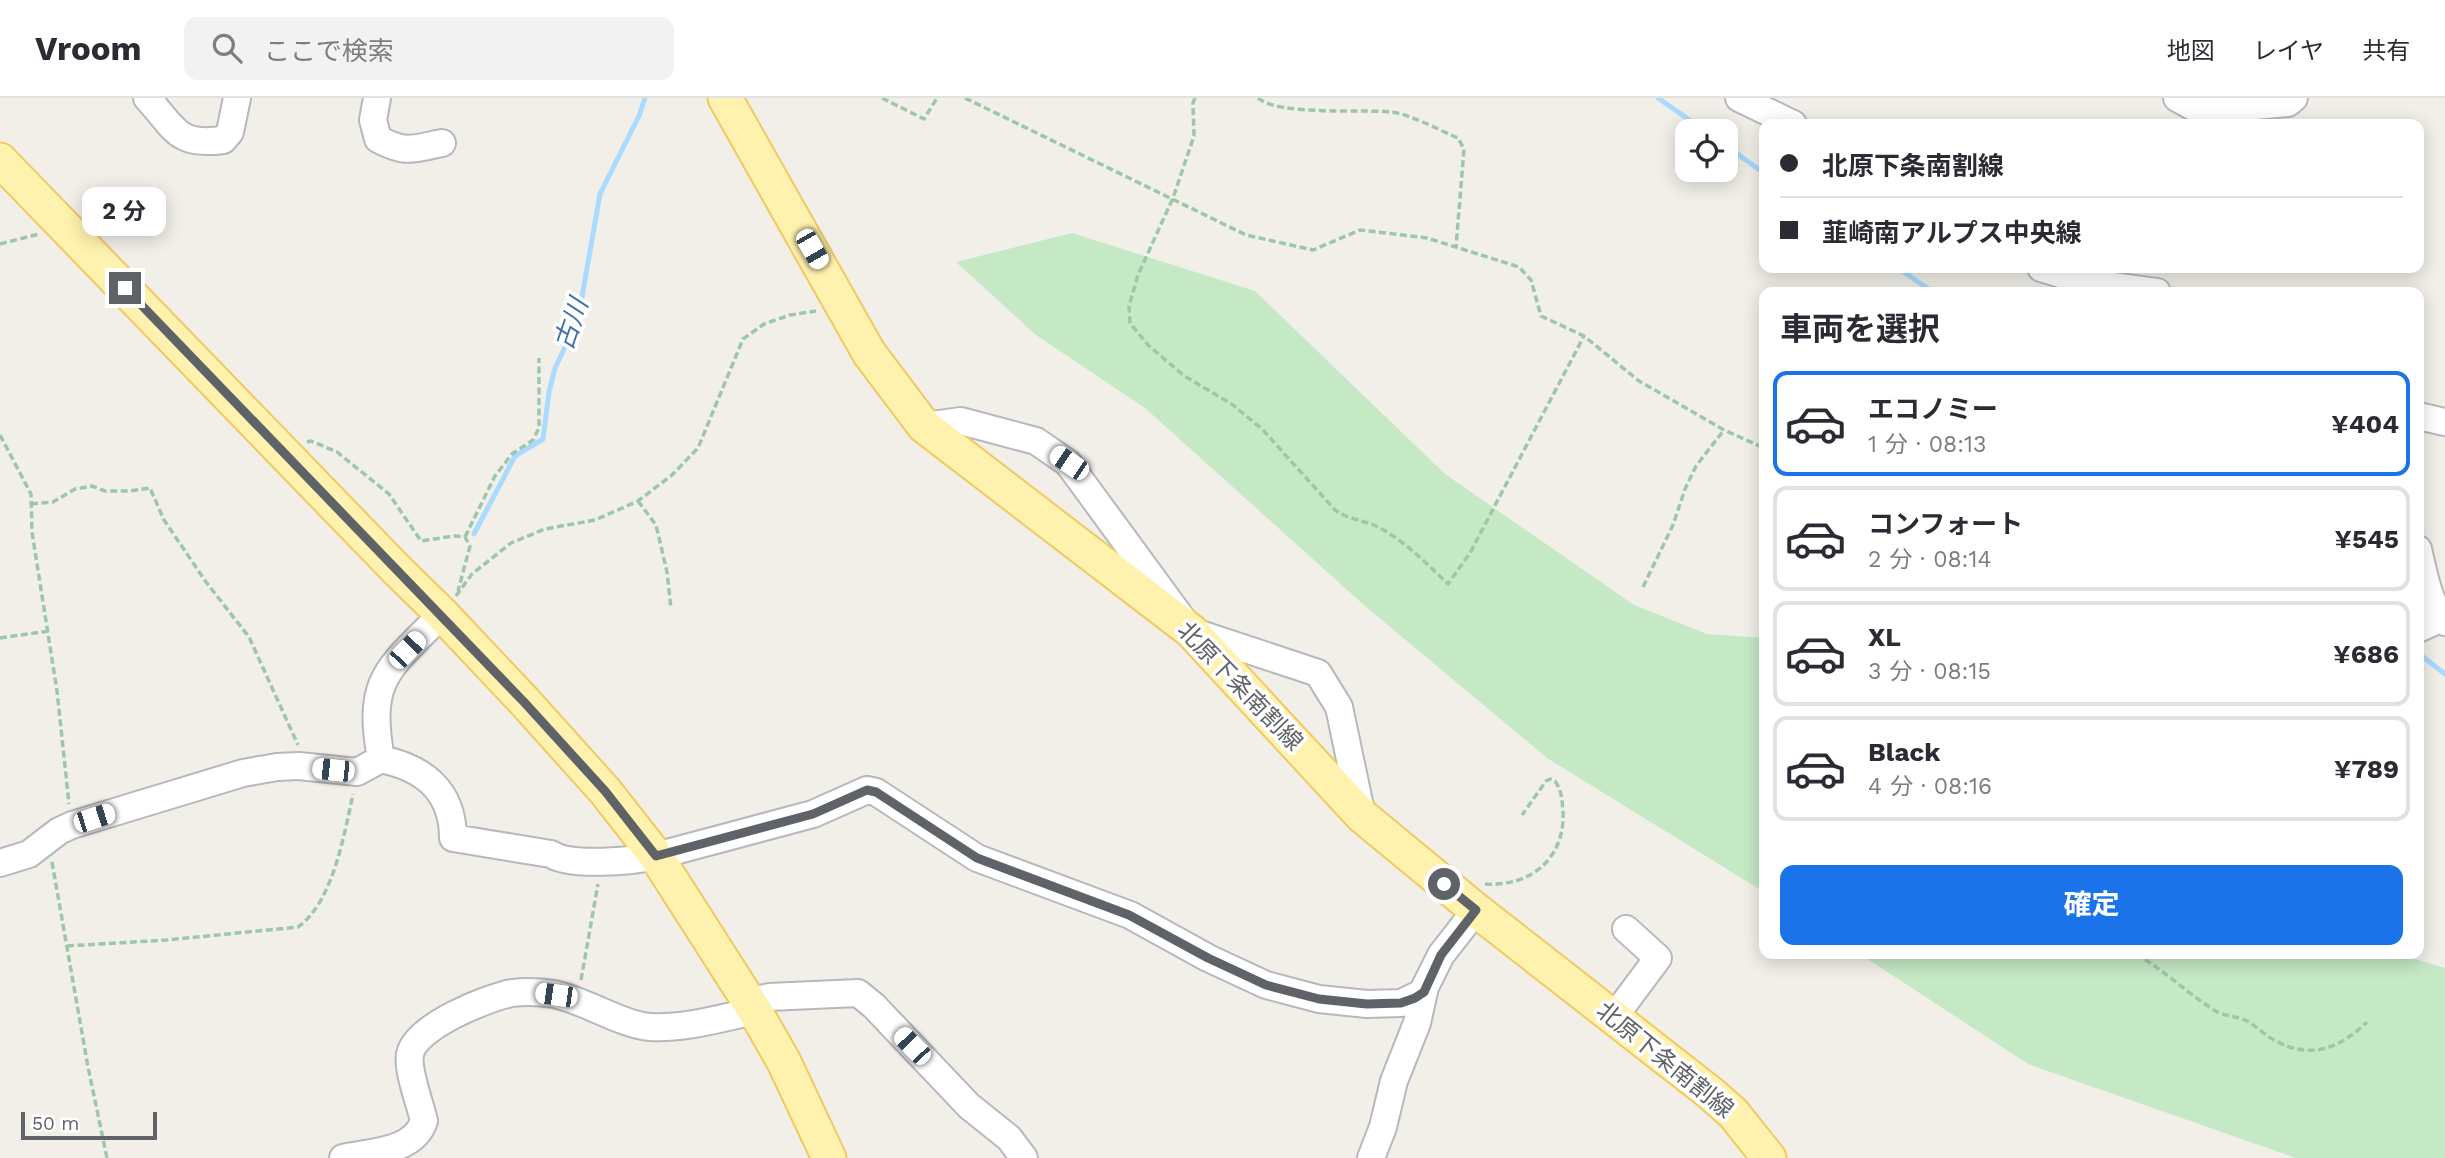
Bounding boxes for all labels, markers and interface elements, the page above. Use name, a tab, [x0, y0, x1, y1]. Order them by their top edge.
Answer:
search box	[184, 17, 674, 80]
text: Vroom	[35, 29, 142, 68]
icon: search	[208, 29, 246, 67]
text: ここで検索	[264, 36, 394, 66]
text: 地図	[2167, 37, 2215, 65]
text: レイヤ	[2253, 37, 2324, 65]
text: 共有	[2362, 37, 2410, 65]
map controls	[1675, 119, 1738, 182]
button: locate	[1675, 119, 1738, 182]
text: 北原下条南割線	[1822, 151, 2004, 181]
callout: 2 分	[83, 186, 167, 236]
text: 2 分	[102, 198, 146, 225]
text: 韮崎南アルプス中央線	[1822, 218, 2082, 248]
car	[793, 226, 832, 272]
route end	[109, 272, 141, 304]
water label: 古川	[548, 292, 595, 353]
text: 車両を選択	[1780, 310, 1940, 348]
icon: car	[1784, 392, 1847, 455]
text: エコノミー	[1868, 394, 1998, 424]
text: ¥404	[2331, 409, 2399, 439]
text: 1 分 · 08:13	[1868, 431, 1986, 458]
car	[1046, 443, 1093, 483]
icon: car	[1784, 507, 1847, 570]
text: コンフォート	[1868, 509, 2023, 539]
text: ¥545	[2335, 524, 2399, 554]
text: 2 分 · 08:14	[1868, 546, 1991, 573]
street label: 北原下条南割線	[1172, 616, 1308, 756]
icon: car	[1784, 622, 1847, 685]
text: XL	[1868, 622, 1901, 652]
car	[385, 628, 430, 672]
text: ¥686	[2333, 639, 2399, 669]
text: 3 分 · 08:15	[1868, 658, 1991, 685]
icon: car	[1784, 737, 1847, 800]
text: Black	[1868, 737, 1940, 767]
text: ¥789	[2334, 754, 2399, 784]
car	[312, 757, 355, 783]
text: 4 分 · 08:16	[1868, 773, 1992, 800]
car	[71, 802, 118, 834]
button: 確定	[1780, 865, 2403, 945]
route start	[1428, 868, 1460, 900]
car	[534, 982, 579, 1008]
street label: 北原下条南割線	[1591, 996, 1739, 1124]
car	[890, 1024, 935, 1068]
scale bar	[21, 1109, 158, 1141]
text: 50 m	[32, 1112, 79, 1135]

